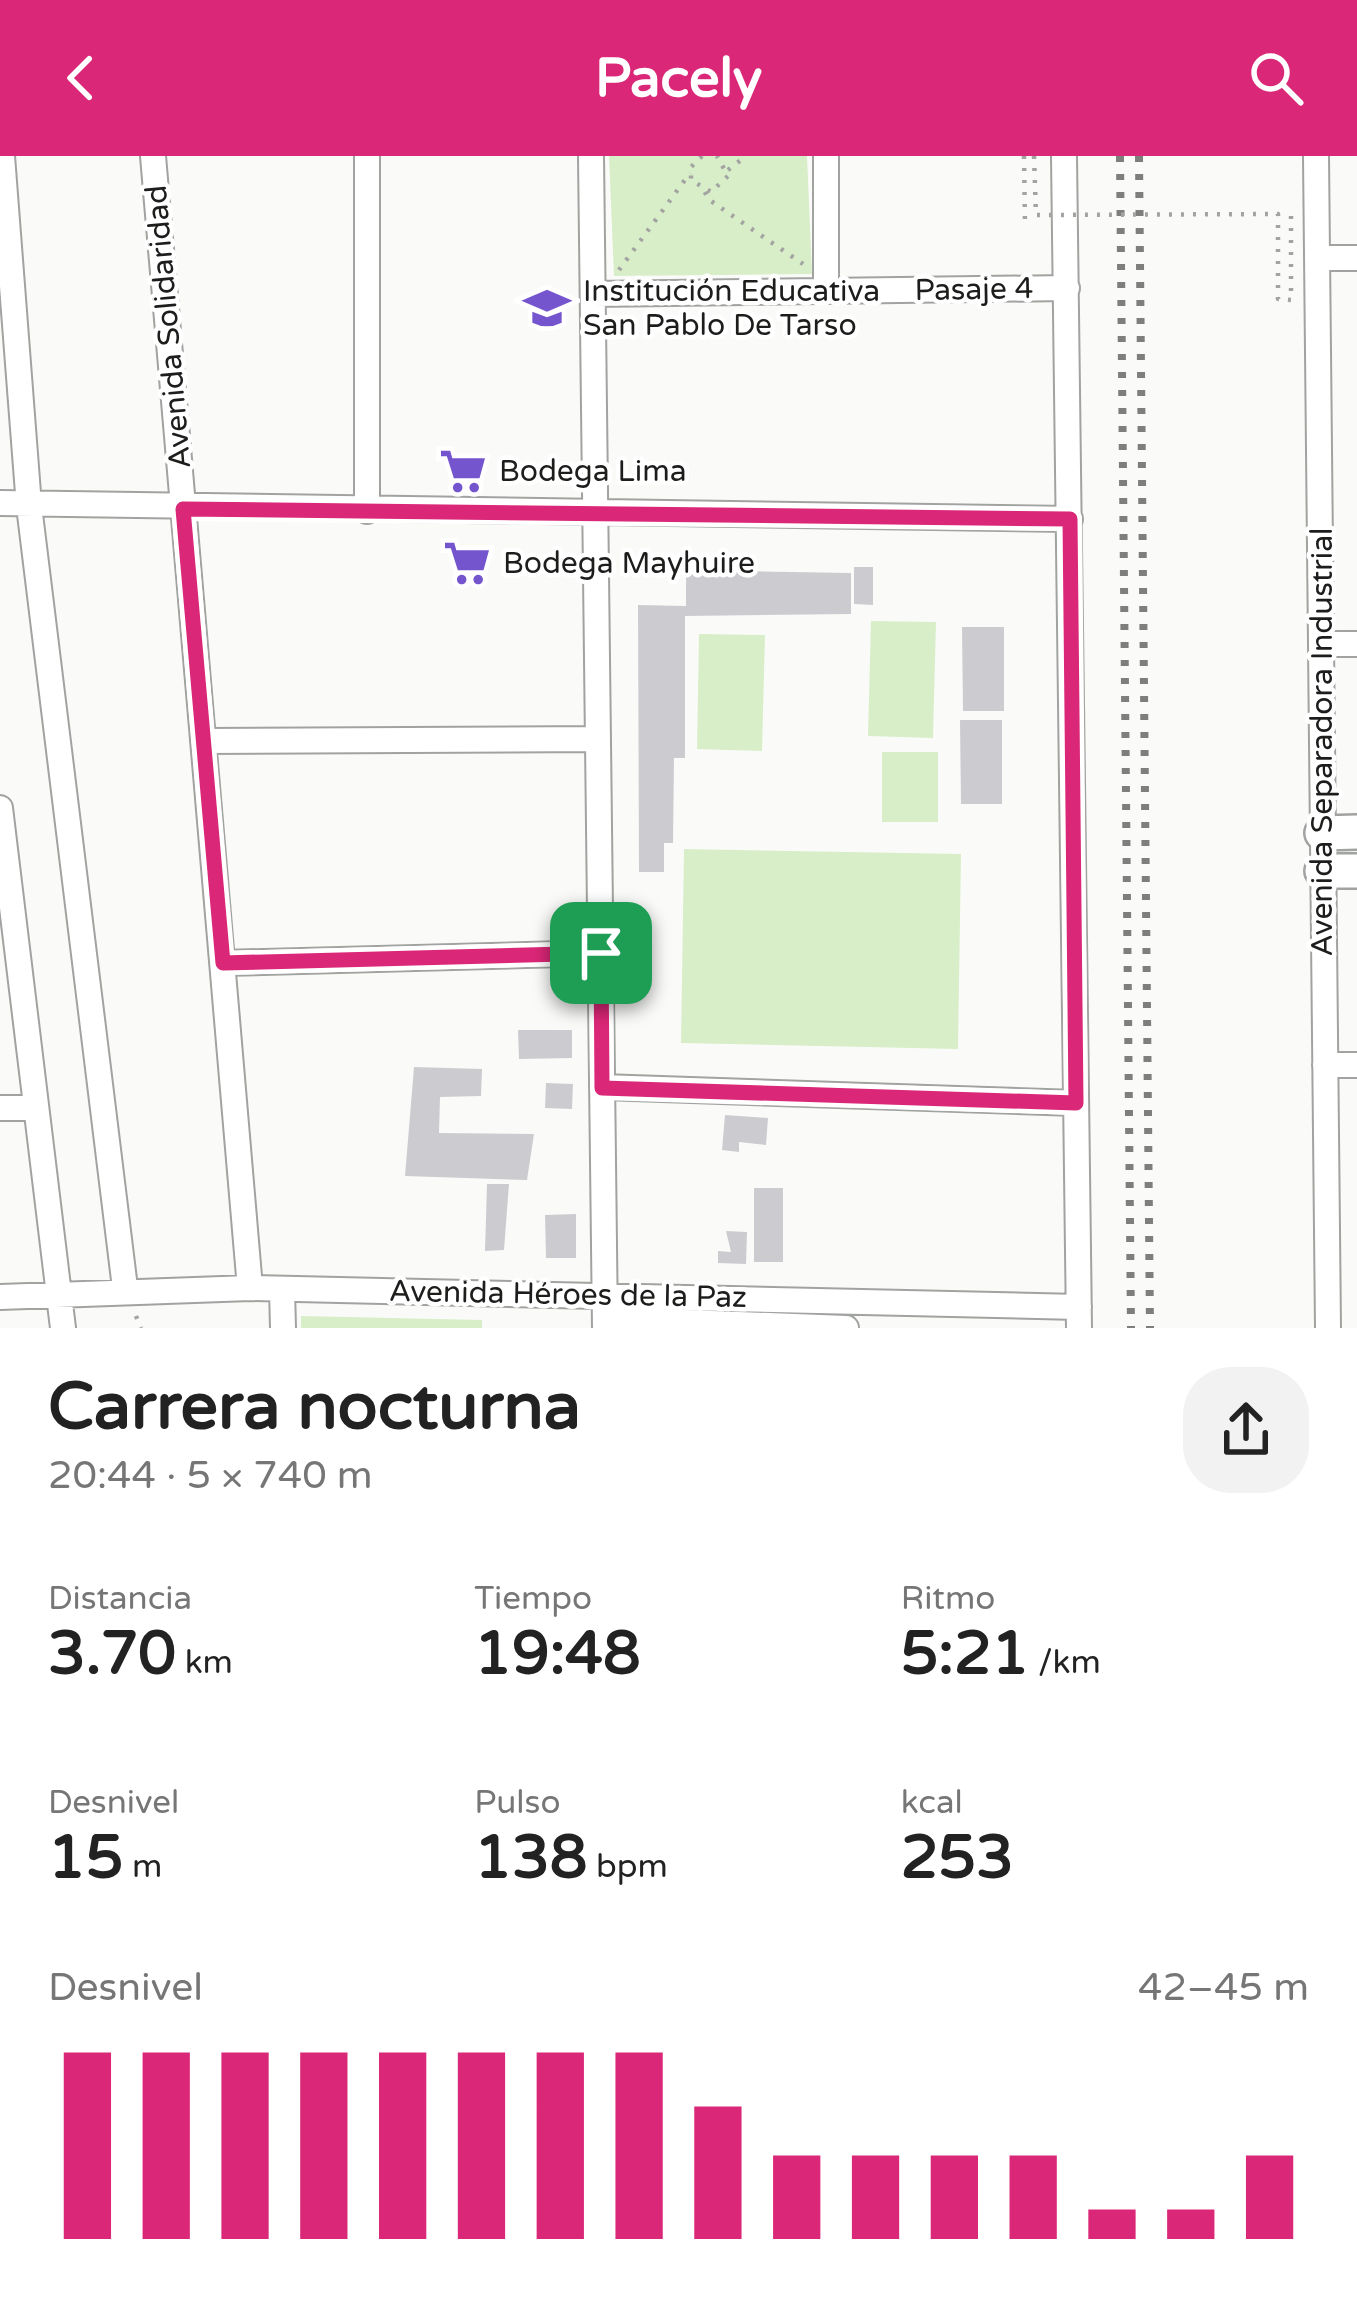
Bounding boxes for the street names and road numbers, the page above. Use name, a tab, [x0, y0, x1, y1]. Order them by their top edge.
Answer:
street label: Avenida Solidaridad	[138, 184, 199, 470]
street label: Pasaje 4	[914, 270, 1034, 309]
street label: Avenida Separadora Industrial	[1304, 528, 1341, 956]
street label: Avenida Héroes de la Paz	[389, 1273, 747, 1316]

